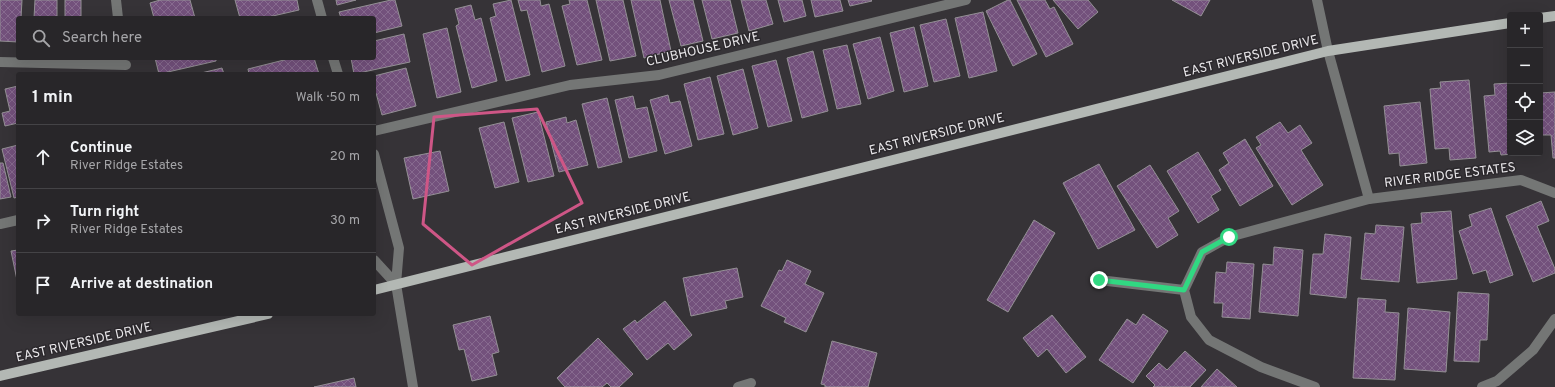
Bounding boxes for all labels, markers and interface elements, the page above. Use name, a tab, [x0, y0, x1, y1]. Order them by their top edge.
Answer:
map controls	[1507, 12, 1543, 156]
button: +	[1507, 12, 1543, 48]
search box	[16, 16, 376, 60]
icon: search	[30, 27, 52, 49]
text: Search here	[62, 29, 142, 48]
street label: CLUBHOUSE DRIVE	[645, 29, 761, 71]
street label: EAST RIVERSIDE DRIVE	[1182, 32, 1320, 82]
button: −	[1507, 48, 1543, 84]
button: locate	[1507, 84, 1543, 120]
text: 1 min	[32, 87, 73, 109]
text: Walk · 50 m	[296, 90, 360, 106]
street label: EAST RIVERSIDE DRIVE	[868, 110, 1006, 160]
button: layers	[1507, 120, 1543, 156]
text: Continue	[70, 139, 132, 158]
icon: ahead	[32, 146, 54, 168]
text: 20 m	[330, 149, 360, 165]
text: River Ridge Estates	[70, 158, 183, 174]
street label: RIVER RIDGE ESTATES	[1383, 160, 1517, 192]
street label: EAST RIVERSIDE DRIVE	[554, 189, 692, 239]
text: Turn right	[70, 203, 139, 222]
icon: right	[32, 210, 54, 232]
text: 30 m	[330, 213, 360, 229]
text: River Ridge Estates	[70, 222, 183, 238]
route start	[1220, 228, 1238, 246]
route end	[1090, 271, 1108, 289]
icon: arrive	[32, 274, 54, 296]
text: Arrive at destination	[70, 275, 213, 294]
street label: EAST RIVERSIDE DRIVE	[15, 320, 153, 366]

